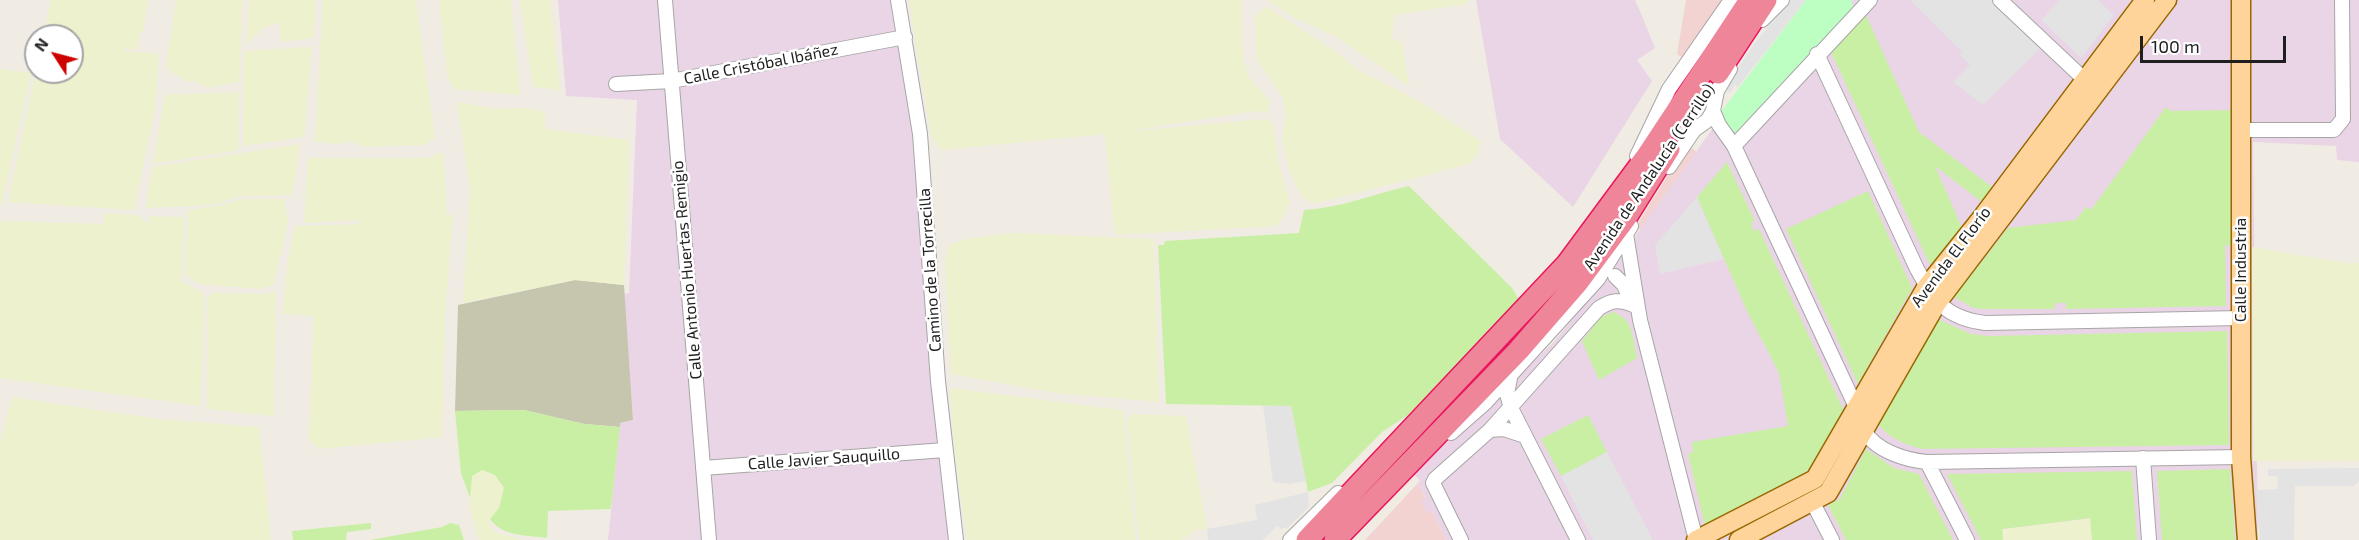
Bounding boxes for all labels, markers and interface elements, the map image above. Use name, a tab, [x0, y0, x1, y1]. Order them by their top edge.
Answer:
north arrow	[24, 24, 84, 84]
scale bar	[2143, 24, 2288, 62]
text: N	[30, 34, 52, 55]
text: 100 m	[2151, 35, 2200, 57]
street label: Calle Cristóbal Ibáñez	[682, 40, 840, 88]
street label: Avenida de Andalucía (Cerrillo)	[1579, 80, 1719, 274]
street label: Calle Antonio Huertas Remigio	[668, 160, 706, 380]
street label: Camino de la Torrecilla	[915, 187, 945, 353]
street label: Avenida El Florío	[1907, 203, 1995, 311]
street label: Calle Industria	[2231, 218, 2251, 322]
street label: Calle Javier Sauquillo	[747, 444, 901, 474]

